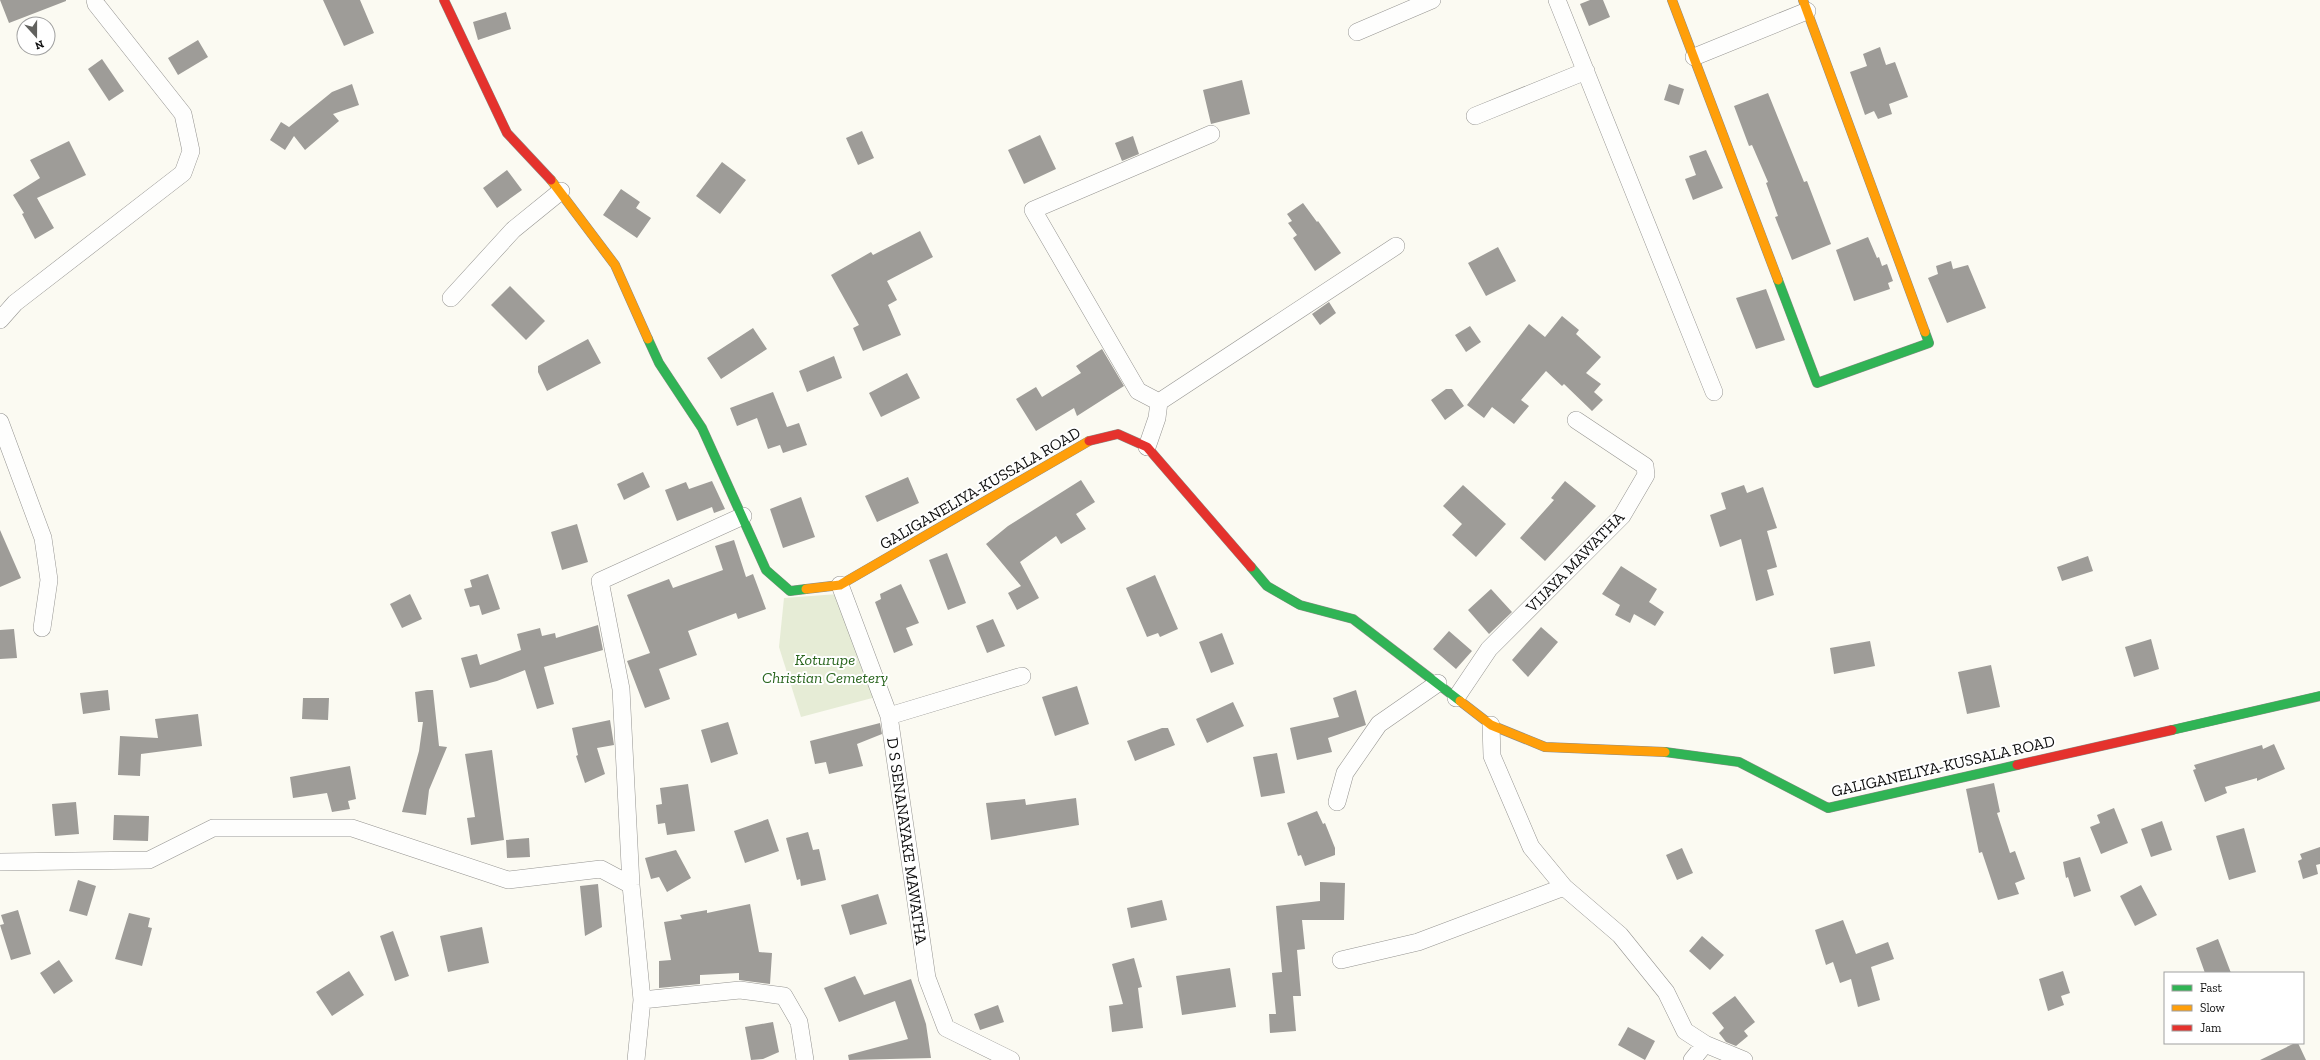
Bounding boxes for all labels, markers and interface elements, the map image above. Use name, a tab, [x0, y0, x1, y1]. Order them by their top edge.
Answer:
north arrow	[16, 16, 56, 56]
text: N	[33, 37, 46, 53]
street label: GALIGANELIYA-KUSSALA ROAD	[876, 423, 1084, 553]
street label: VIJAYA MAWATHA	[1521, 507, 1628, 617]
park label: Koturupe Christian Cemetery	[762, 650, 888, 687]
street label: GALIGANELIYA-KUSSALA ROAD	[1829, 731, 2057, 801]
street label: D S SENANAYAKE MAWATHA	[883, 736, 931, 947]
legend	[2164, 972, 2304, 1044]
text: Fast	[2200, 981, 2223, 995]
text: Slow	[2200, 1001, 2226, 1015]
text: Jam	[2200, 1021, 2222, 1035]

